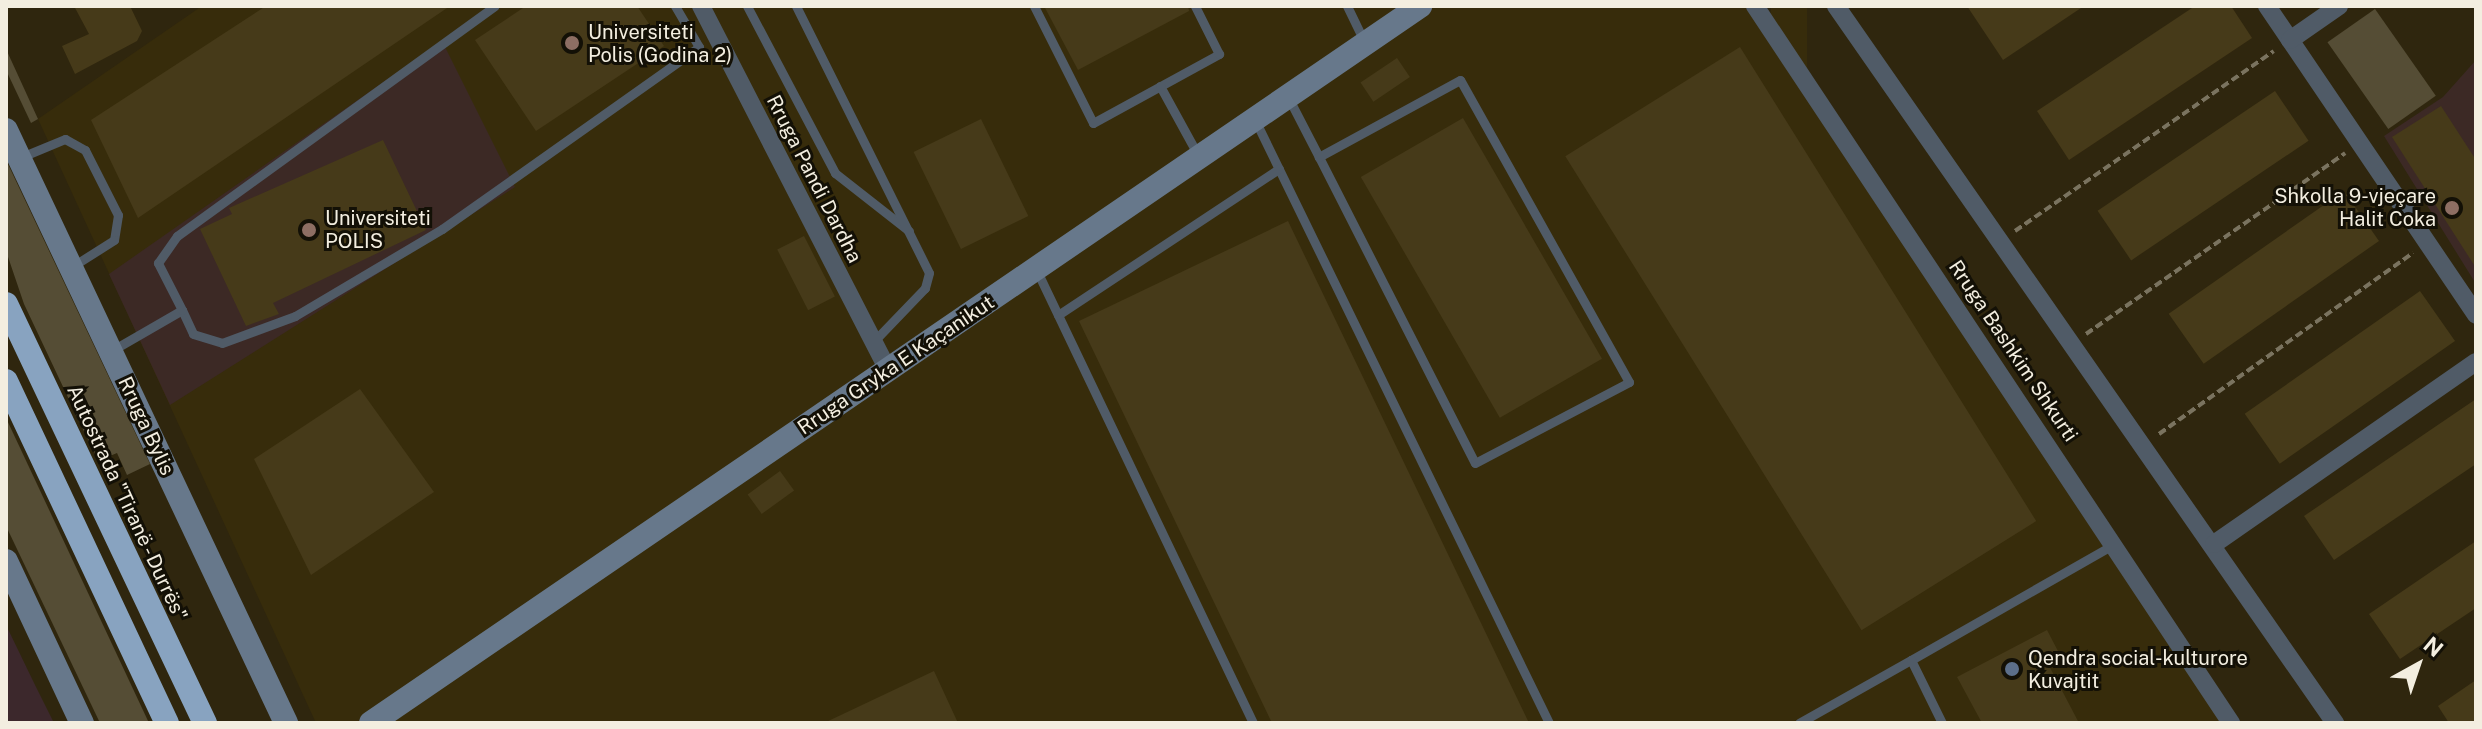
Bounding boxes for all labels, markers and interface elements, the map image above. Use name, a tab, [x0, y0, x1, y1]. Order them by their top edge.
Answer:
place label: Universiteti Polis (Godina 2)	[588, 20, 732, 67]
marker: Universiteti Polis (Godina 2)	[563, 34, 581, 52]
street label: Rruga Pandi Dardha	[761, 91, 867, 267]
place label: Shkolla 9-vjeçare Halit Coka	[2274, 184, 2436, 231]
marker: Shkolla 9-vjeçare Halit Coka	[2443, 199, 2461, 217]
place label: Universiteti POLIS	[325, 206, 431, 253]
marker: Universiteti POLIS	[300, 221, 318, 239]
street label: Rruga Bashkim Shkurti	[1943, 256, 2083, 446]
street label: Rruga Gryka E Kaçanikut	[793, 290, 999, 440]
street label: Rruga Bylis	[113, 373, 179, 479]
street label: Autostrada "Tiranë - Durrës"	[60, 379, 194, 627]
north arrow	[2378, 625, 2458, 705]
text: N	[2418, 631, 2448, 662]
place label: Qendra social-kulturore Kuvajtit	[2028, 646, 2248, 693]
marker: Qendra social-kulturore Kuvajtit	[2003, 660, 2021, 678]

